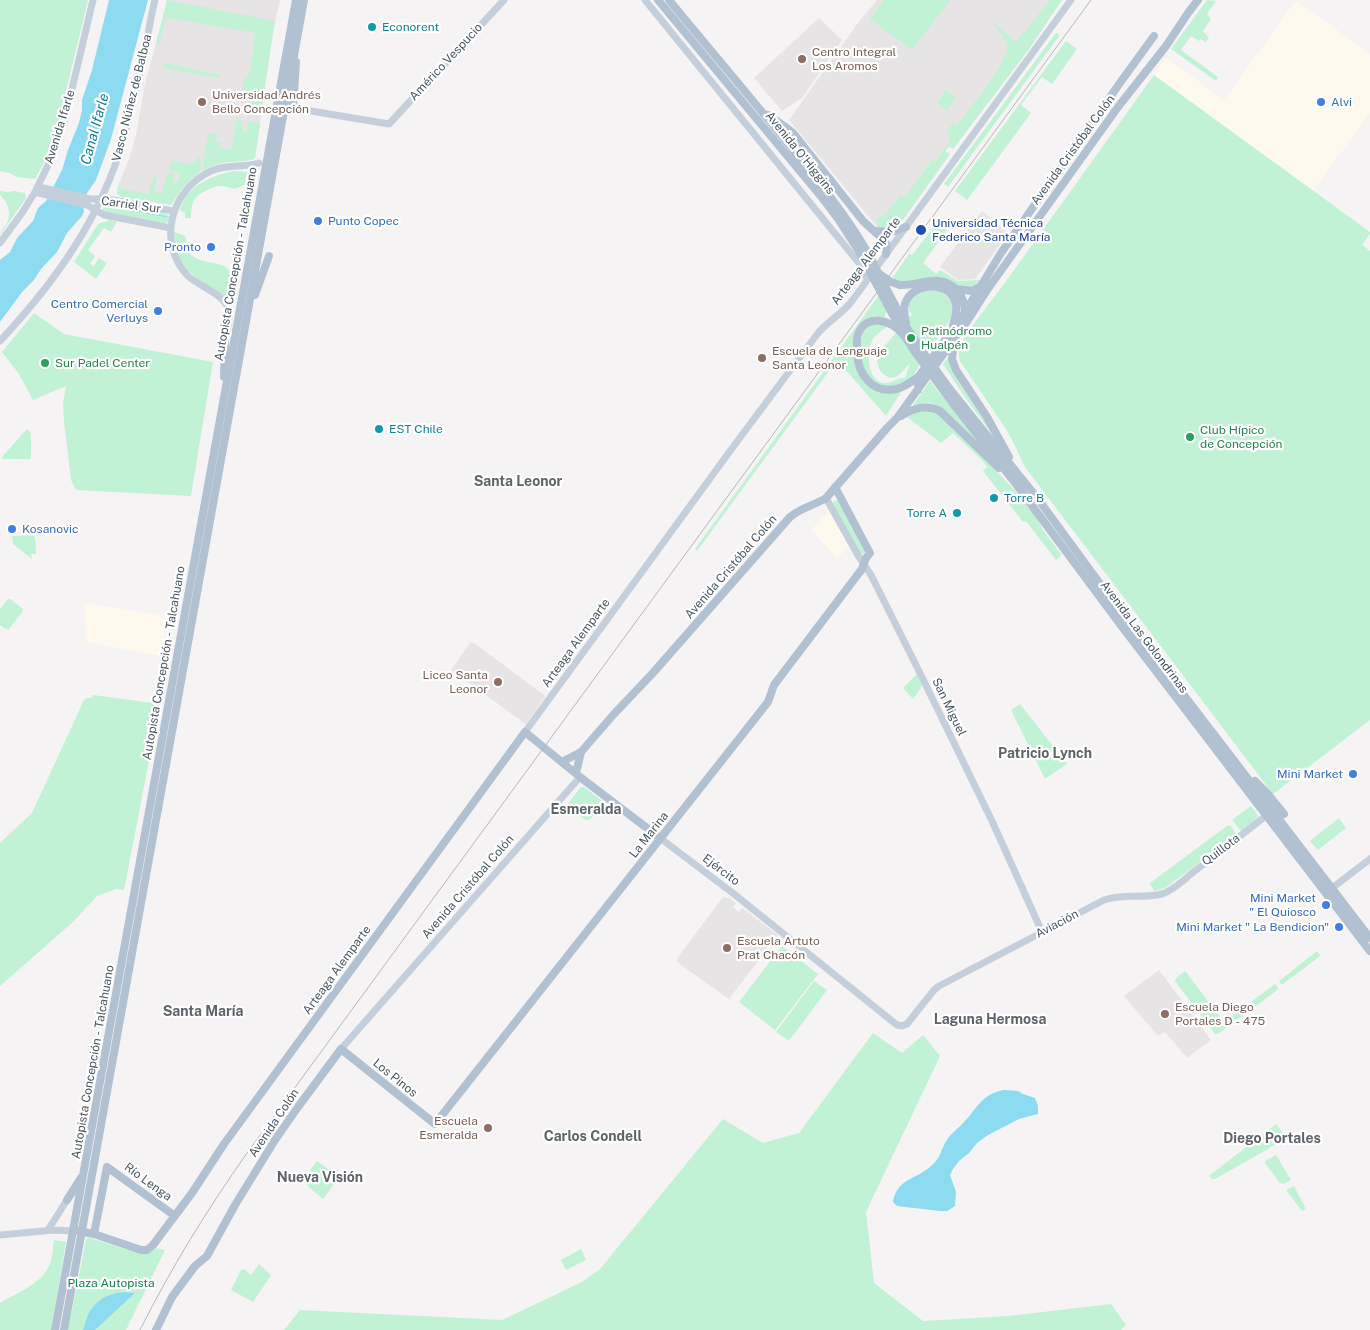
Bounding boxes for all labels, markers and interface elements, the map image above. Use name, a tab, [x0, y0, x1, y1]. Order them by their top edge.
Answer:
place label: Econorent	[382, 20, 439, 34]
street label: Américo Vespucio	[407, 20, 485, 104]
marker: Econorent	[366, 21, 378, 33]
street label: Vasco Núñez de Balboa	[109, 33, 155, 163]
place label: Centro Integral Los Aromos	[812, 45, 896, 73]
marker: Centro Integral Los Aromos	[796, 53, 808, 65]
street label: Avenida Ifarle	[42, 88, 78, 166]
place label: Universidad Andrés Bello Concepción	[212, 88, 321, 116]
water label: Canal Ifarle	[77, 92, 113, 166]
street label: Avenida Cristóbal Colón	[1028, 92, 1118, 208]
place label: Alvi	[1331, 95, 1352, 109]
marker: Universidad Andrés Bello Concepción	[196, 96, 208, 108]
marker: Alvi	[1315, 96, 1327, 108]
street label: Avenida O'Higgins	[762, 109, 838, 197]
street label: Autopista Concepción - Talcahuano	[212, 166, 260, 362]
street label: Carriel Sur	[100, 194, 162, 216]
place label: Punto Copec	[328, 214, 399, 228]
street label: Arteaga Alemparte	[828, 214, 904, 308]
marker: Punto Copec	[312, 215, 324, 227]
place label: Universidad Técnica Federico Santa María	[932, 216, 1050, 244]
marker: Universidad Técnica Federico Santa María	[914, 223, 928, 237]
place label: Pronto	[164, 240, 201, 254]
marker: Pronto	[205, 241, 217, 253]
place label: Centro Comercial Verluys	[51, 297, 148, 325]
marker: Centro Comercial Verluys	[152, 305, 164, 317]
place label: Patinódromo Hualpén	[921, 324, 992, 352]
marker: Patinódromo Hualpén	[905, 332, 917, 344]
place label: Escuela de Lenguaje Santa Leonor	[772, 344, 887, 372]
marker: Escuela de Lenguaje Santa Leonor	[756, 352, 768, 364]
place label: Sur Padel Center	[55, 356, 150, 370]
marker: Sur Padel Center	[39, 357, 51, 369]
place label: EST Chile	[389, 422, 443, 436]
marker: EST Chile	[373, 423, 385, 435]
place label: Club Hípico de Concepción	[1200, 423, 1282, 451]
marker: Club Hípico de Concepción	[1184, 431, 1196, 443]
district label: Santa Leonor	[474, 474, 562, 490]
place label: Torre B	[1004, 491, 1044, 505]
marker: Torre B	[988, 492, 1000, 504]
place label: Torre A	[906, 506, 947, 520]
marker: Torre A	[951, 507, 963, 519]
street label: Avenida Cristóbal Colón	[682, 512, 780, 622]
place label: Kosanovic	[22, 522, 78, 536]
marker: Kosanovic	[6, 523, 18, 535]
street label: Autopista Concepción - Talcahuano	[140, 565, 188, 761]
street label: Avenida Las Golondrinas	[1097, 578, 1191, 696]
street label: Arteaga Alemparte	[539, 596, 613, 690]
place label: Liceo Santa Leonor	[423, 668, 488, 696]
marker: Liceo Santa Leonor	[492, 676, 504, 688]
street label: San Miguel	[929, 676, 969, 738]
district label: Patricio Lynch	[998, 746, 1092, 762]
place label: Mini Market	[1277, 767, 1343, 781]
marker: Mini Market	[1347, 768, 1359, 780]
district label: Esmeralda	[551, 802, 621, 818]
street label: La Marina	[626, 809, 672, 861]
street label: Quillota	[1199, 831, 1243, 869]
street label: Avenida Cristóbal Colón	[419, 832, 517, 942]
street label: Ejército	[700, 851, 742, 889]
place label: Mini Market " El Quiosco	[1249, 891, 1316, 919]
marker: Mini Market " El Quiosco	[1320, 899, 1332, 911]
street label: Aviación	[1033, 907, 1081, 941]
place label: Mini Market " La Bendicion"	[1176, 920, 1329, 934]
marker: Mini Market " La Bendicion"	[1333, 921, 1345, 933]
street label: Arteaga Alemparte	[300, 923, 374, 1017]
place label: Escuela Artuto Prat Chacón	[737, 934, 820, 962]
marker: Escuela Artuto Prat Chacón	[721, 942, 733, 954]
street label: Autopista Concepción - Talcahuano	[69, 964, 117, 1160]
place label: Escuela Diego Portales D - 475	[1175, 1000, 1265, 1028]
district label: Santa María	[163, 1004, 243, 1020]
marker: Escuela Diego Portales D - 475	[1159, 1008, 1171, 1020]
district label: Laguna Hermosa	[934, 1012, 1046, 1028]
street label: Los Pinos	[370, 1056, 420, 1100]
street label: Avenida Colón	[246, 1086, 302, 1160]
place label: Escuela Esmeralda	[419, 1114, 478, 1142]
marker: Escuela Esmeralda	[482, 1122, 494, 1134]
district label: Carlos Condell	[544, 1129, 642, 1145]
district label: Diego Portales	[1223, 1131, 1321, 1147]
street label: Río Lenga	[122, 1160, 174, 1204]
district label: Nueva Visión	[277, 1170, 363, 1186]
park label: Plaza Autopista	[67, 1276, 155, 1290]

